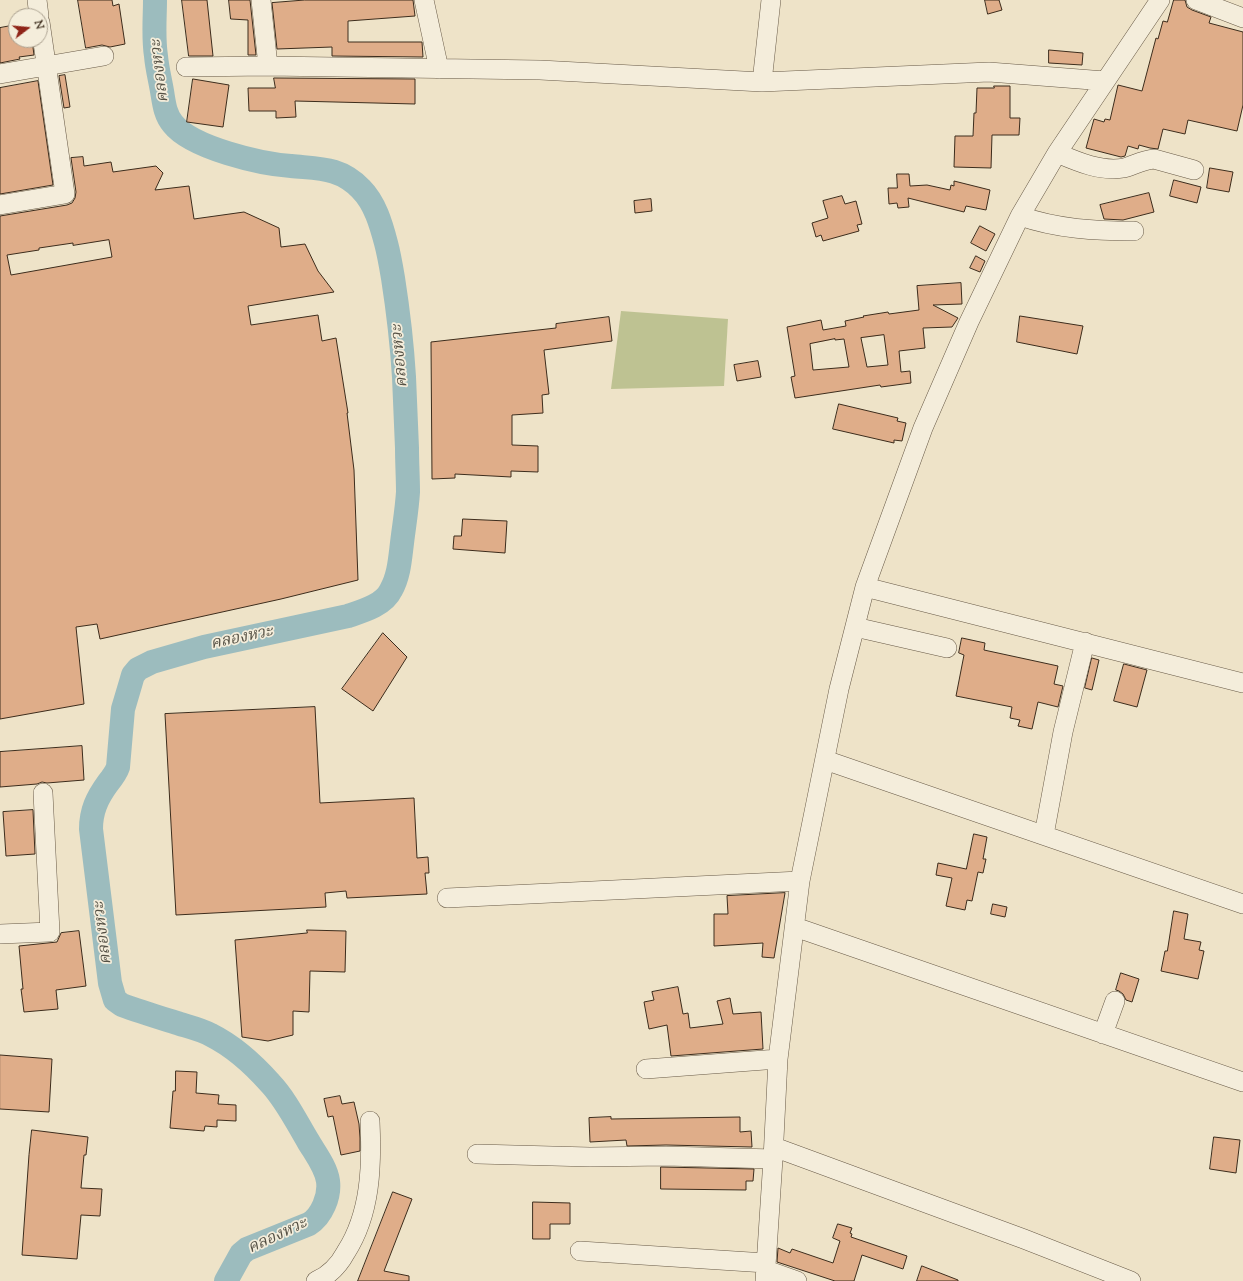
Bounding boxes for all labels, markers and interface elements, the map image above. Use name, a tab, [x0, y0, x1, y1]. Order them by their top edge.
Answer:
north arrow	[8, 8, 48, 48]
text: N	[30, 19, 47, 31]
water label: คลองหวะ	[148, 39, 174, 103]
water label: คลองหวะ	[389, 324, 413, 388]
water label: คลองหวะ	[209, 623, 275, 655]
water label: คลองหวะ	[91, 901, 117, 965]
water label: คลองหวะ	[245, 1215, 311, 1259]

